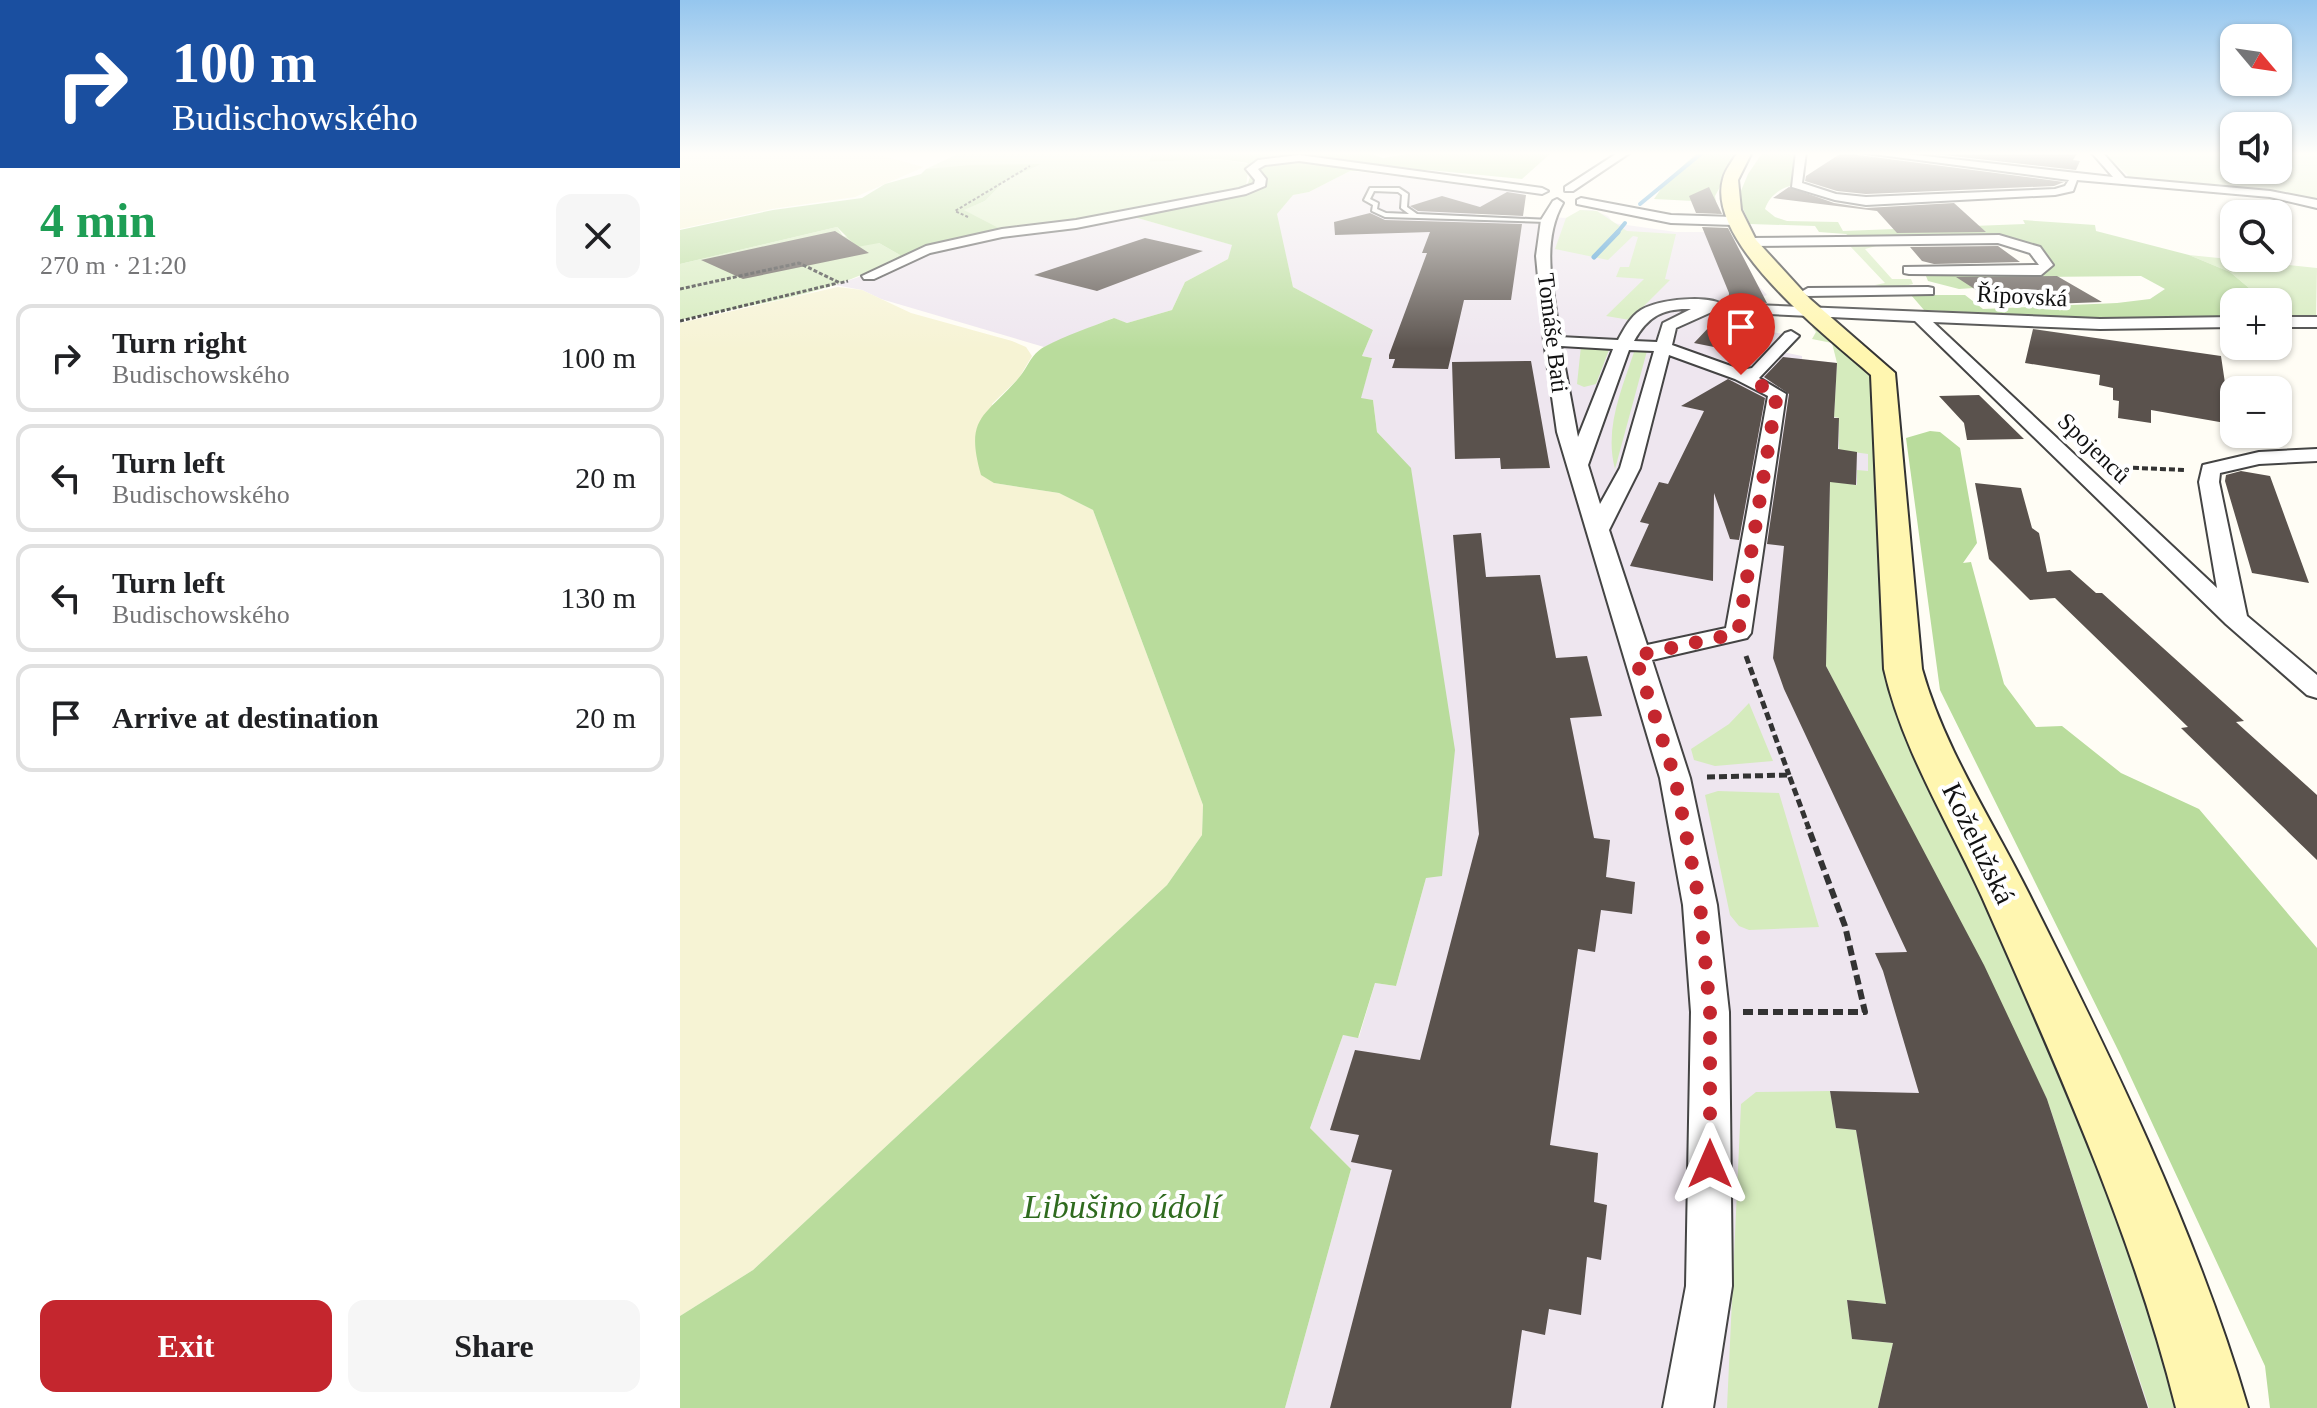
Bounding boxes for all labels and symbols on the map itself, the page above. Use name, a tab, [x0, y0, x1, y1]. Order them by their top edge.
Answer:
north arrow	[2220, 24, 2292, 96]
street label: Tomáše Bati	[1533, 272, 1573, 395]
street label: Řípovská	[1976, 281, 2068, 311]
pin	[1707, 293, 1775, 375]
street label: Spojenců	[2053, 408, 2135, 488]
street label: Koželužská	[1936, 778, 2021, 909]
position arrow	[1668, 1122, 1752, 1206]
park label: Libušino údolí	[1022, 1188, 1223, 1225]

